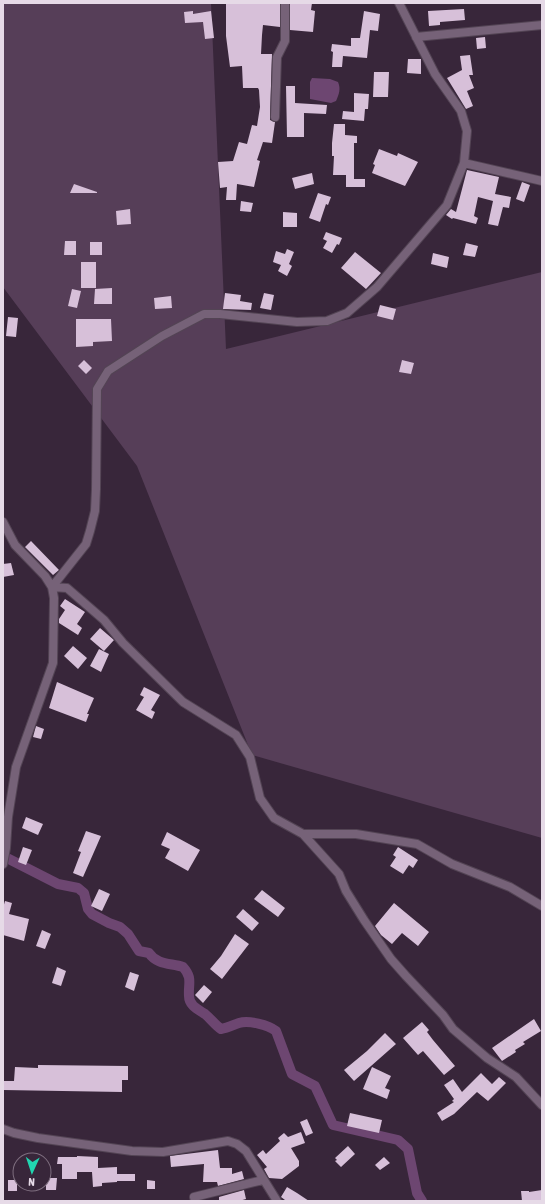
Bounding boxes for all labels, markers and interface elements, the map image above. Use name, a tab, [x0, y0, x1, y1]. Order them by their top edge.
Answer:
north arrow	[12, 1152, 52, 1192]
text: N	[28, 1176, 35, 1188]

